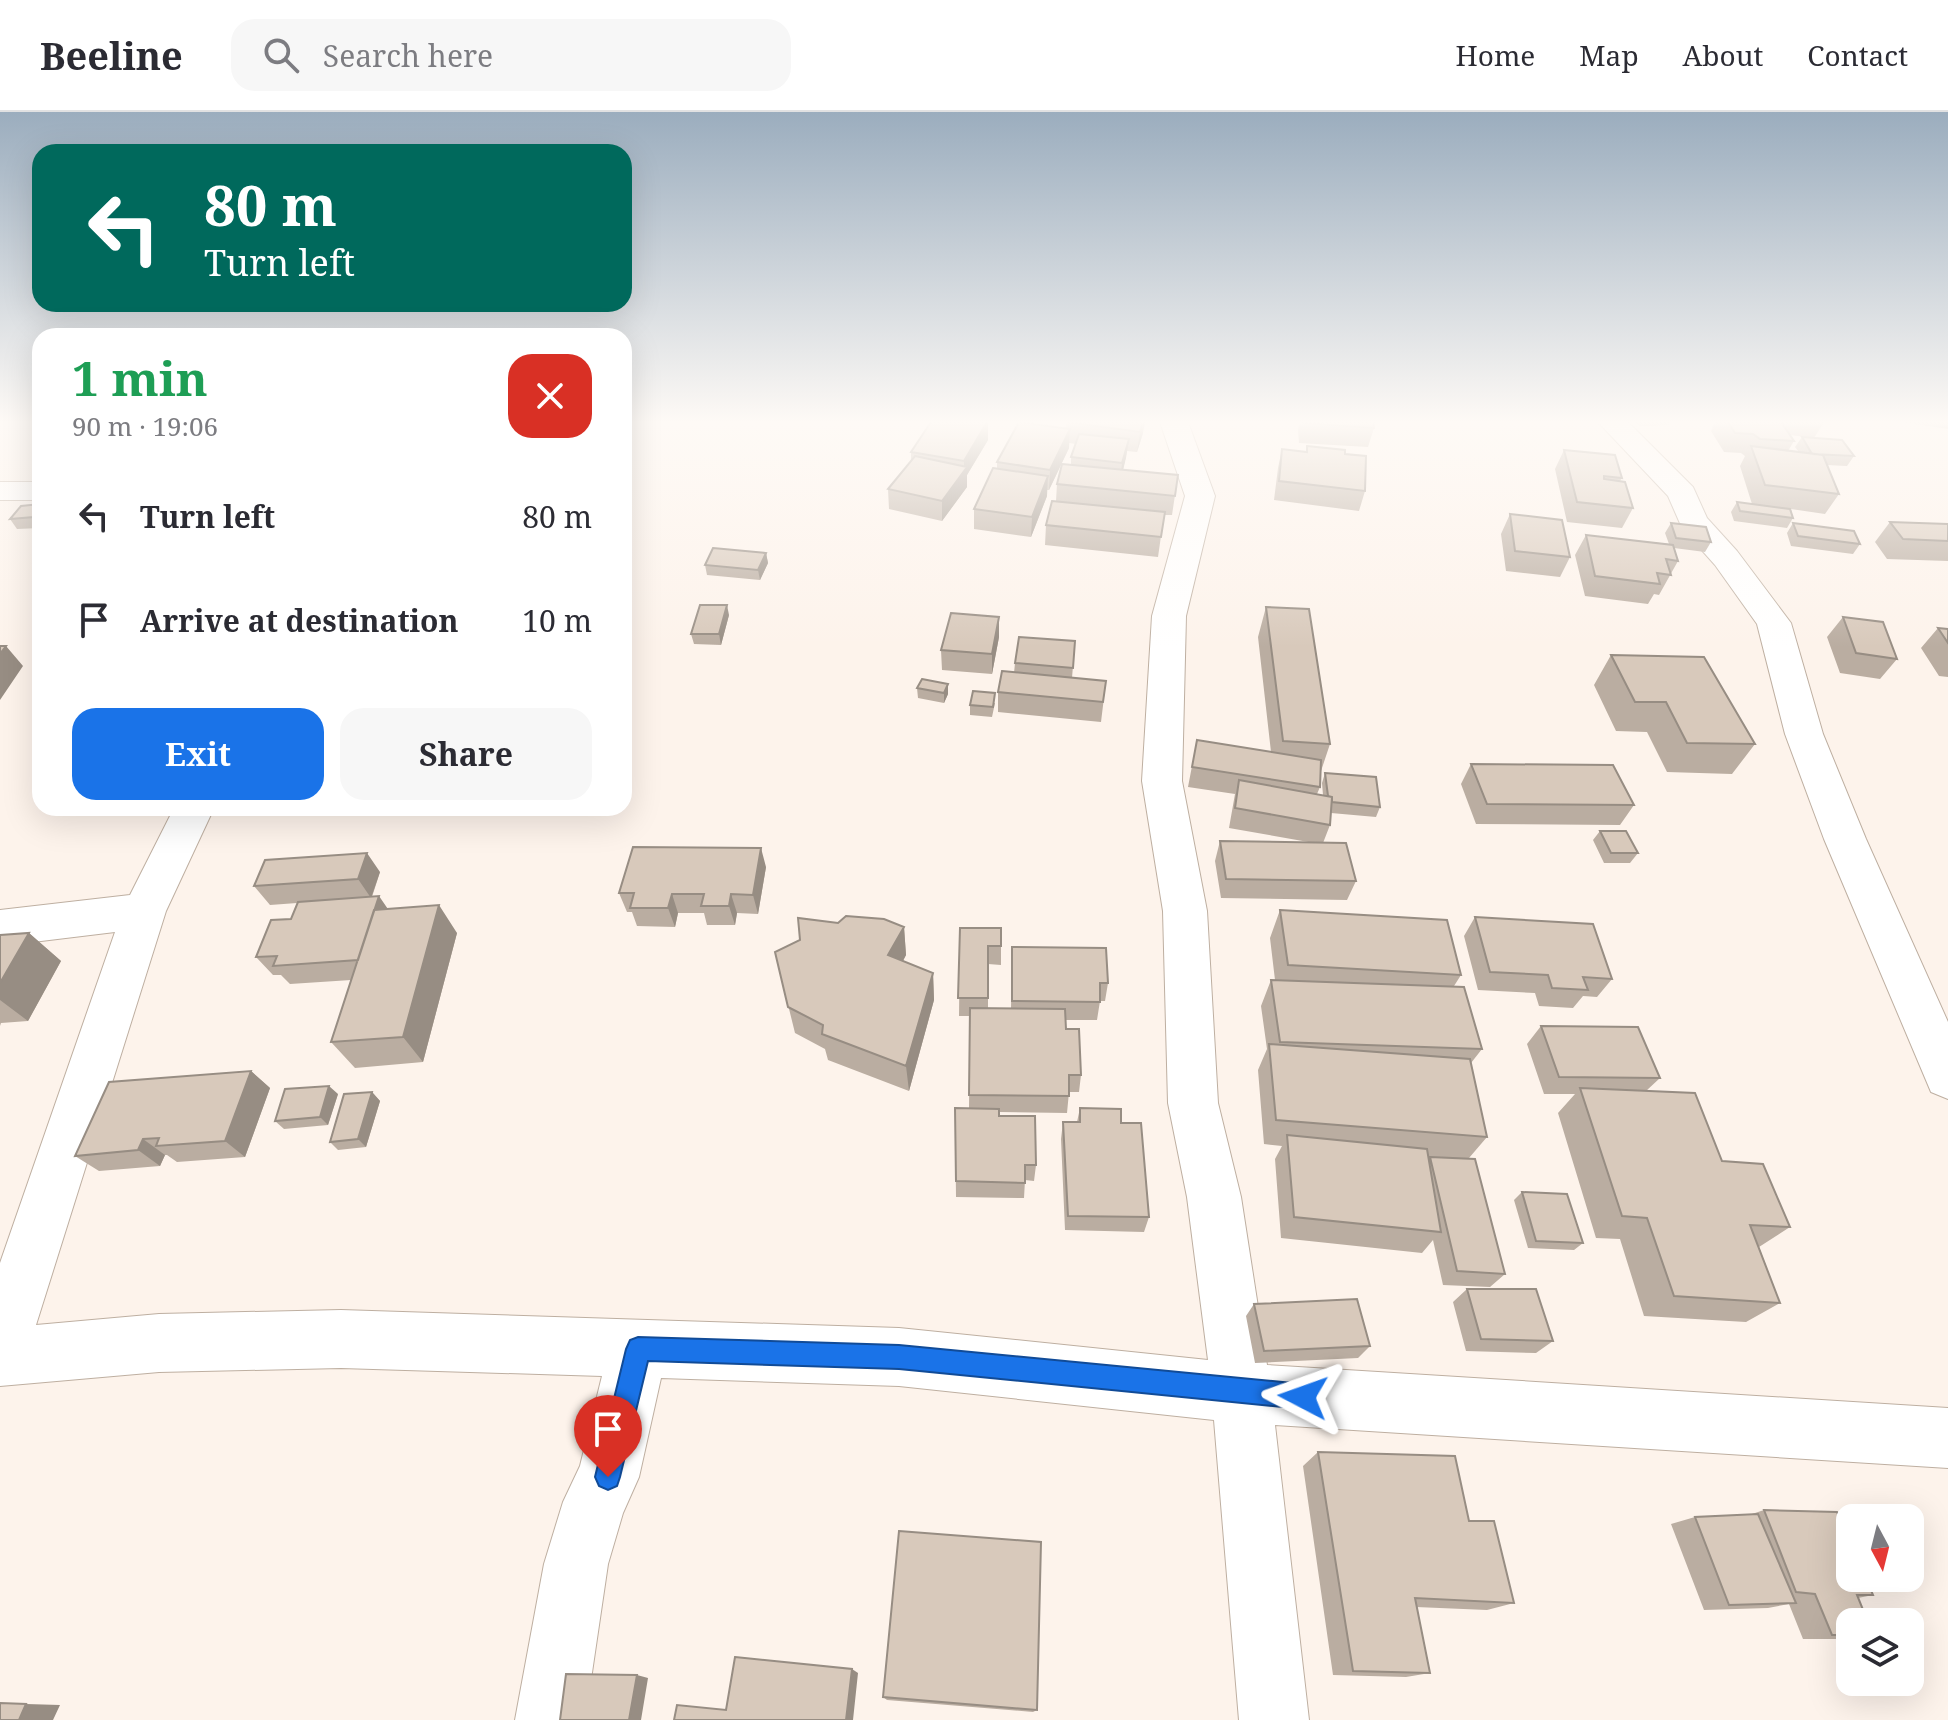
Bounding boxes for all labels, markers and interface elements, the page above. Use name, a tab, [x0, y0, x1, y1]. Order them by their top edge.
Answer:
search box	[231, 19, 791, 91]
text: Beeline	[40, 29, 183, 81]
icon: search	[259, 33, 303, 77]
text: Search here	[323, 35, 493, 76]
text: Home	[1456, 36, 1535, 74]
text: Map	[1579, 36, 1639, 74]
text: About	[1683, 36, 1763, 74]
text: Contact	[1807, 36, 1908, 74]
text: 80 m	[204, 166, 337, 242]
icon: left	[72, 176, 176, 280]
text: Turn left	[204, 238, 355, 287]
text: 1 min	[72, 345, 208, 410]
button: close	[508, 354, 592, 438]
text: 90 m · 19:06	[72, 408, 218, 444]
icon: left	[72, 494, 116, 538]
text: Turn left	[140, 496, 275, 537]
text: 80 m	[522, 496, 592, 537]
icon: arrive	[72, 598, 116, 642]
text: Arrive at destination	[140, 600, 459, 641]
text: 10 m	[522, 600, 592, 641]
button: Exit	[72, 708, 324, 800]
button: Share	[340, 708, 592, 800]
position arrow	[1261, 1355, 1345, 1439]
pin	[574, 1395, 642, 1477]
icon: arrive	[586, 1407, 630, 1451]
north arrow	[1836, 1504, 1924, 1592]
map controls	[1836, 1504, 1924, 1696]
button: layers	[1836, 1608, 1924, 1696]

